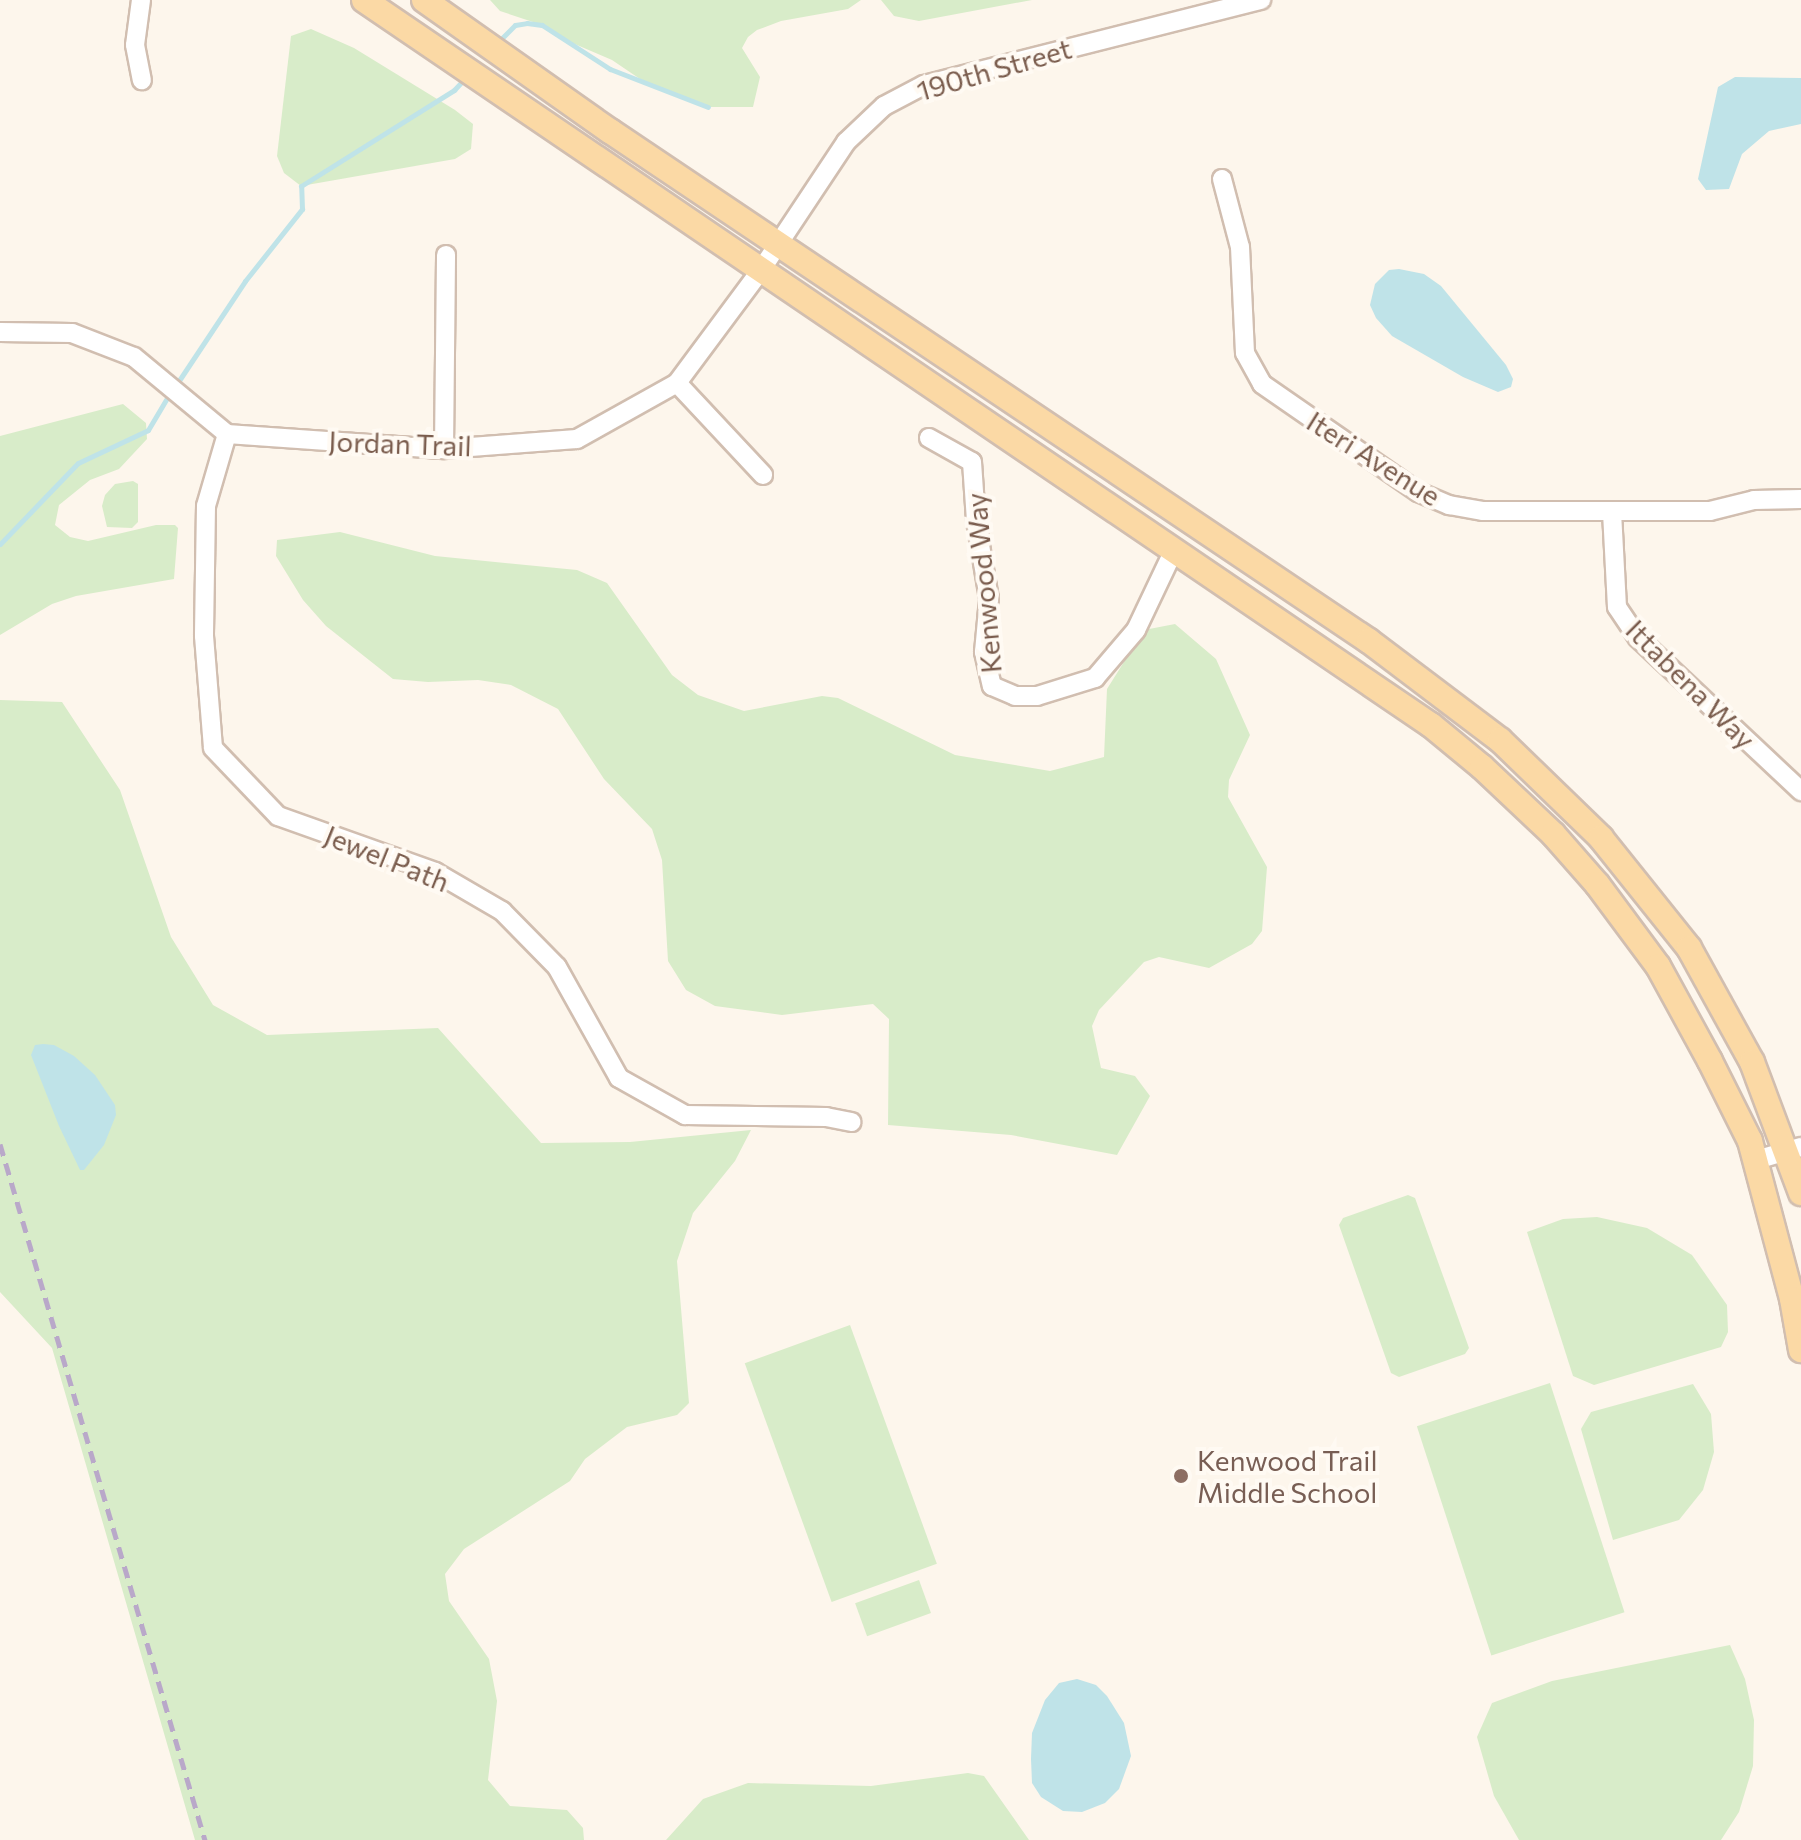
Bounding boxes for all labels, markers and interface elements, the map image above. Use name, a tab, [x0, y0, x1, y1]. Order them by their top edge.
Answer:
street label: 190th Street	[913, 31, 1075, 107]
street label: Iteri Avenue	[1301, 404, 1447, 512]
street label: Jordan Trail	[328, 424, 472, 462]
street label: Kenwood Way	[958, 491, 1008, 675]
street label: Ittabena Way	[1619, 612, 1763, 756]
street label: Jewel Path	[320, 818, 454, 898]
place label: Kenwood Trail Middle School	[1197, 1443, 1378, 1509]
marker: Kenwood Trail Middle School	[1172, 1467, 1190, 1485]

